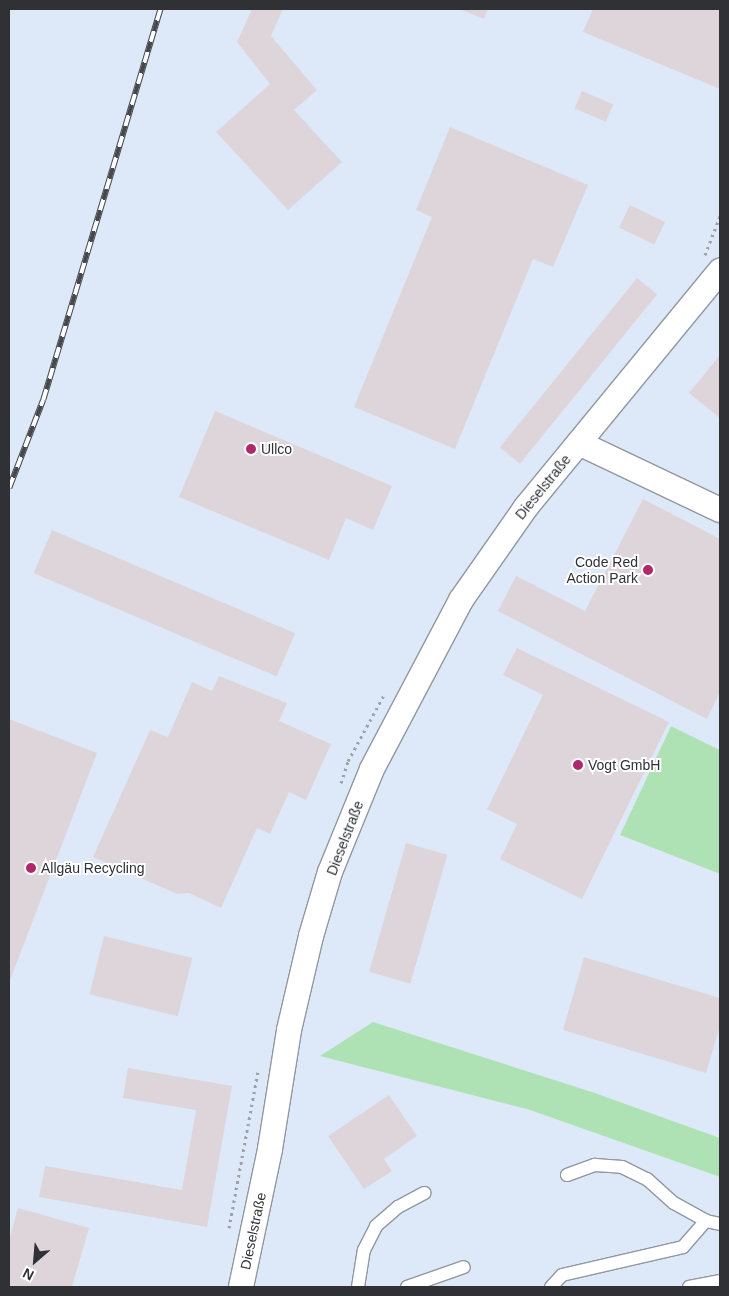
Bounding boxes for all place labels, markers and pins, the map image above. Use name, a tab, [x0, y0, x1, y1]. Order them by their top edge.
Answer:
place label: Ullco	[261, 441, 292, 457]
marker: Ullco	[245, 443, 257, 455]
place label: Code Red Action Park	[566, 554, 638, 586]
marker: Code Red Action Park	[642, 564, 654, 576]
place label: Vogt GmbH	[588, 757, 660, 773]
marker: Vogt GmbH	[572, 759, 584, 771]
place label: Allgäu Recycling	[41, 860, 144, 876]
marker: Allgäu Recycling	[25, 862, 37, 874]

